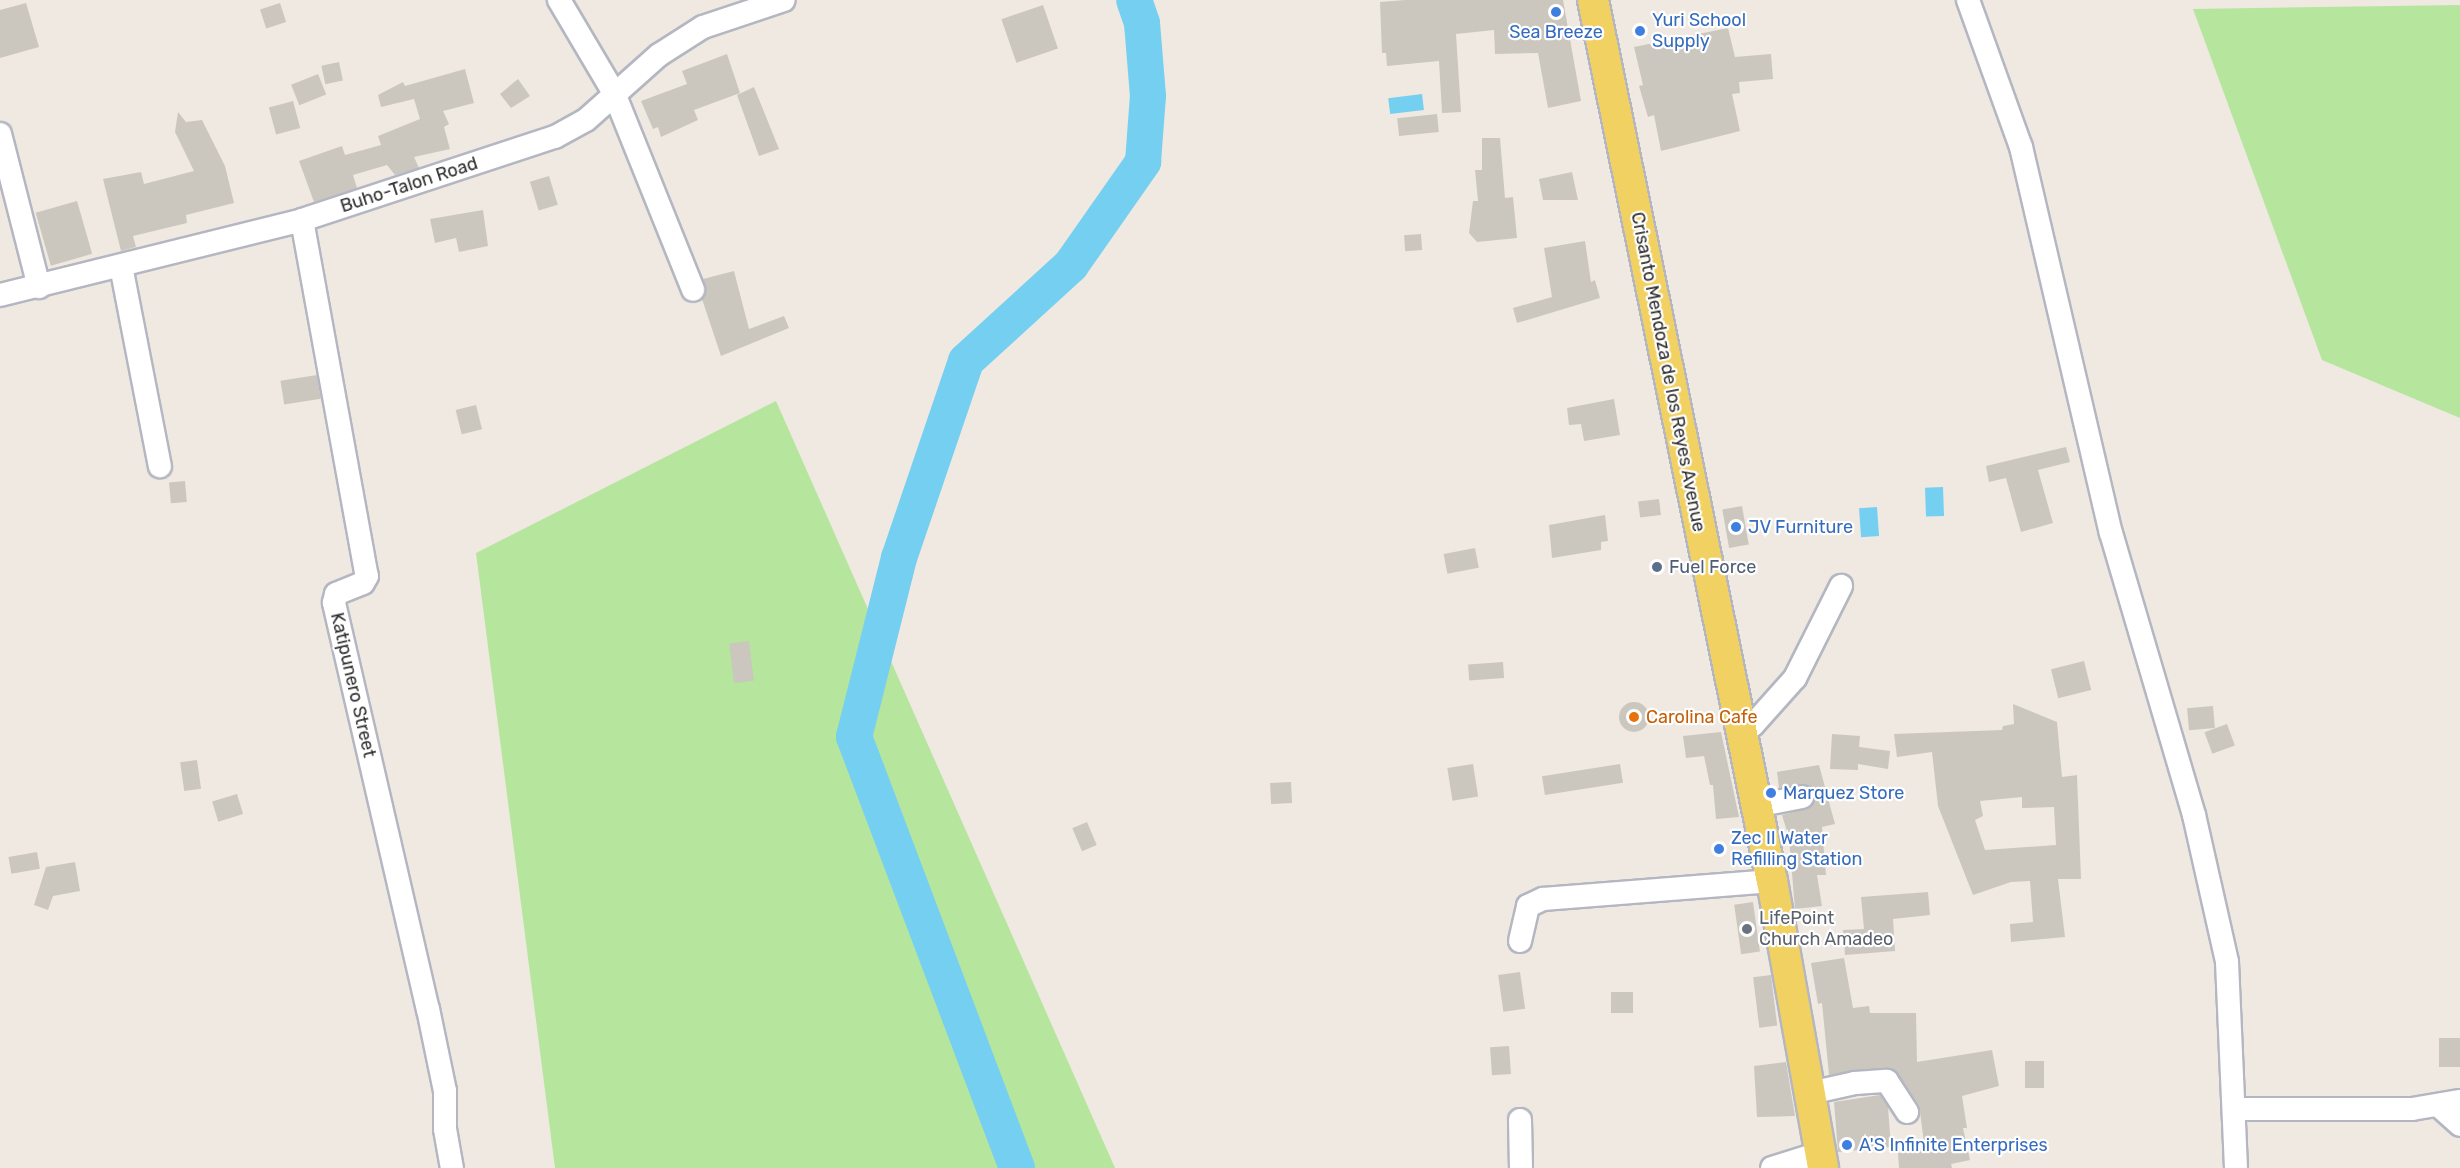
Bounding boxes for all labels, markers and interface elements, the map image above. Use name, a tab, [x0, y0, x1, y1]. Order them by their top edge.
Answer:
marker: Sea Breeze	[1549, 5, 1563, 19]
place label: Yuri School Supply	[1652, 10, 1746, 52]
place label: Sea Breeze	[1509, 21, 1603, 43]
marker: Yuri School Supply	[1633, 24, 1647, 38]
street label: Buho-Talon Road	[338, 153, 480, 217]
street label: Crisanto Mendoza de los Reyes Avenue	[1626, 210, 1710, 534]
place label: JV Furniture	[1748, 516, 1853, 538]
marker: JV Furniture	[1729, 520, 1743, 534]
place label: Fuel Force	[1669, 556, 1756, 578]
marker: Fuel Force	[1650, 560, 1664, 574]
street label: Katipunero Street	[326, 611, 380, 759]
place label: Carolina Cafe	[1646, 706, 1758, 728]
marker: Carolina Cafe	[1627, 710, 1641, 724]
place label: Marquez Store	[1783, 782, 1904, 804]
marker: Marquez Store	[1764, 786, 1778, 800]
place label: Zec II Water Refilling Station	[1731, 828, 1862, 870]
marker: Zec II Water Refilling Station	[1712, 842, 1726, 856]
place label: LifePoint Church Amadeo	[1759, 908, 1894, 950]
marker: LifePoint Church Amadeo	[1740, 922, 1754, 936]
place label: A'S Infinite Enterprises	[1859, 1134, 2048, 1156]
marker: A'S Infinite Enterprises	[1840, 1138, 1854, 1152]

